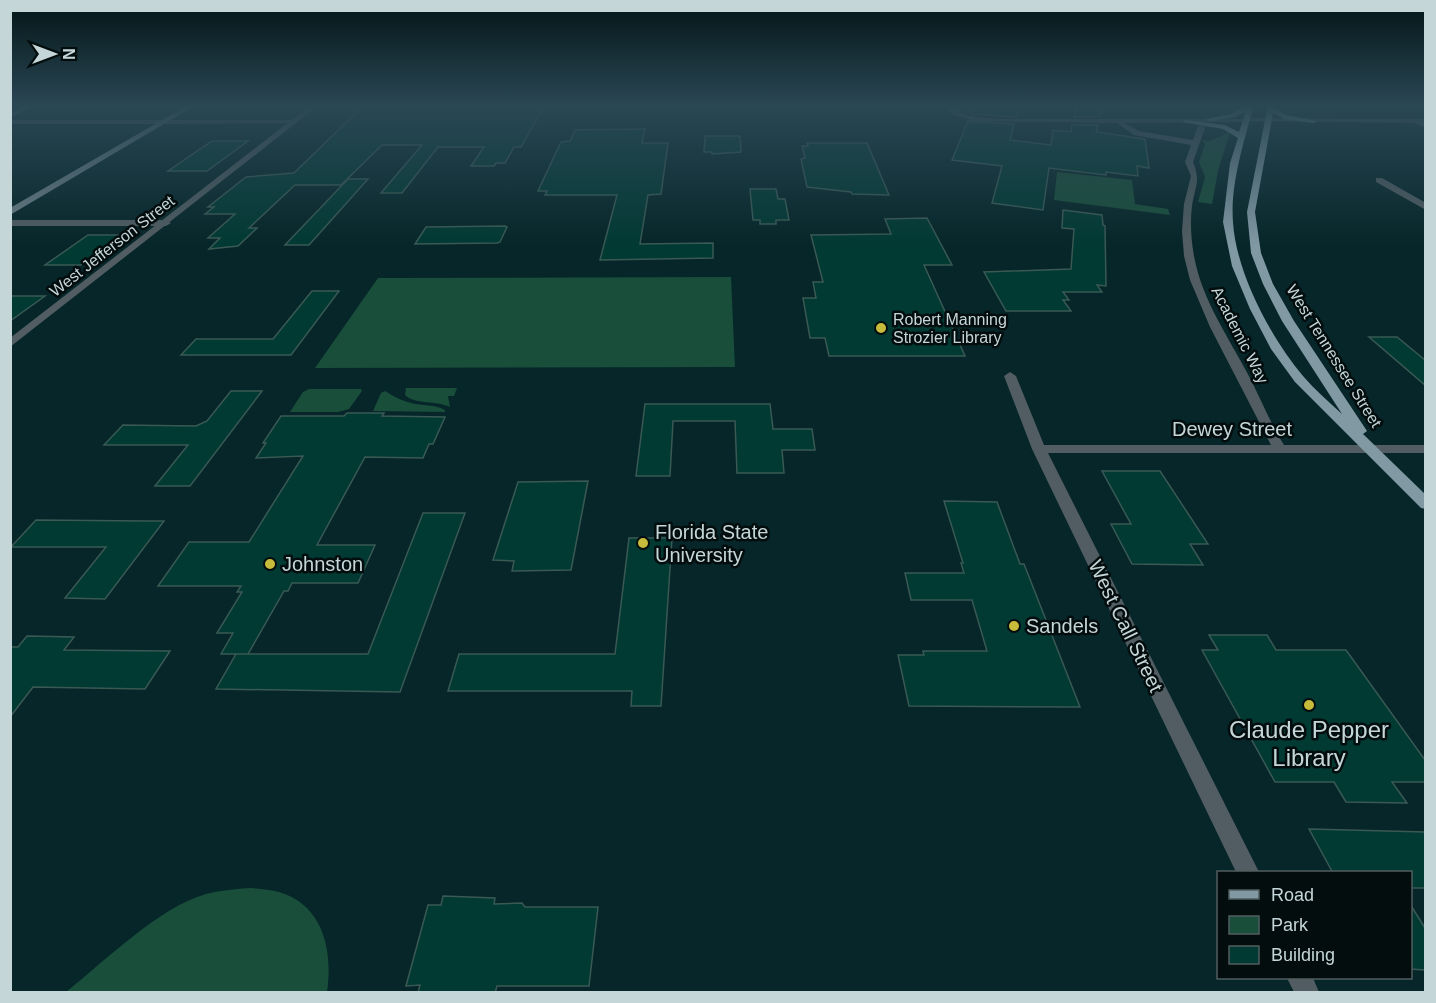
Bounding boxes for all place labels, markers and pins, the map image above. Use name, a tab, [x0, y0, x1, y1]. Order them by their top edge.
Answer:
place label: Robert Manning Strozier Library	[893, 311, 1007, 346]
marker: Robert Manning Strozier Library	[874, 321, 888, 335]
place label: Florida State University	[655, 521, 768, 566]
marker: Florida State University	[636, 536, 650, 550]
place label: Johnston	[282, 553, 363, 575]
marker: Johnston	[263, 557, 277, 571]
place label: Sandels	[1026, 615, 1098, 637]
marker: Sandels	[1007, 619, 1021, 633]
marker: Claude Pepper Library	[1302, 698, 1316, 712]
place label: Claude Pepper Library	[1229, 716, 1389, 771]

